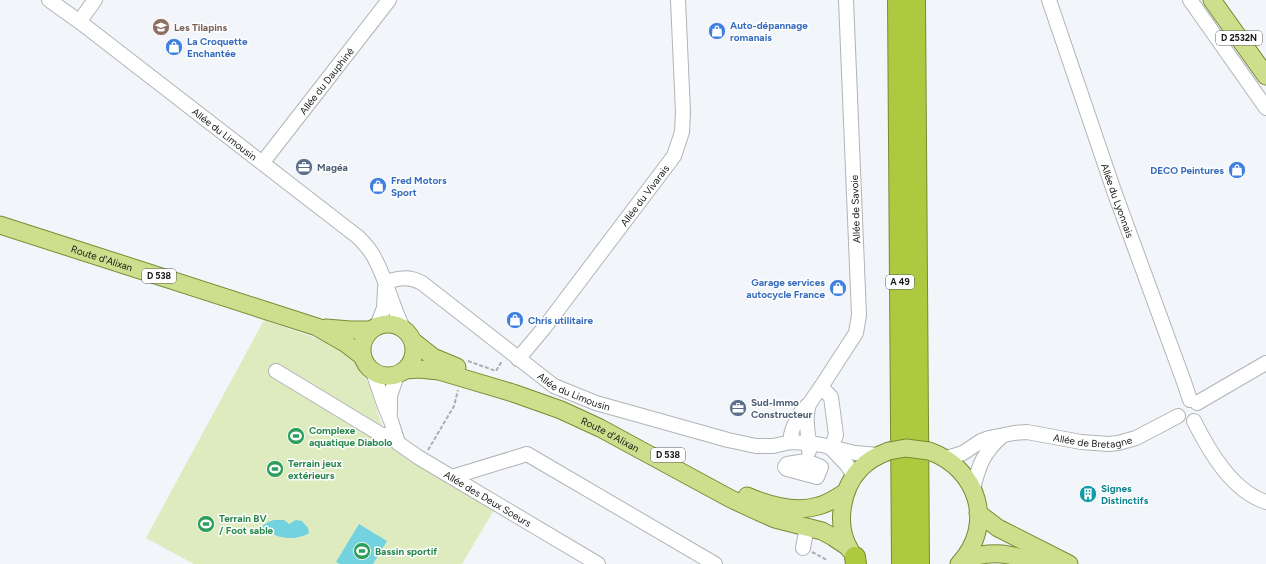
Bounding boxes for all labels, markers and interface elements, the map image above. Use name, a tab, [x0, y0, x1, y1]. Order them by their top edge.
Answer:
school or university icon: Les Tilapins	[151, 17, 171, 37]
place label: Auto-dépannage romanais	[730, 19, 808, 44]
place label: Les Tilapins	[174, 21, 228, 34]
shop icon: Auto-dépannage romanais	[707, 21, 727, 41]
road number: D 2532N	[1216, 31, 1262, 45]
place label: La Croquette Enchantée	[187, 35, 248, 60]
shop icon: La Croquette Enchantée	[164, 37, 184, 57]
street label: Allée du Dauphiné	[297, 45, 357, 117]
street label: Allée du Limousin	[189, 105, 260, 164]
office icon: Magéa	[294, 157, 314, 177]
shop icon: DECO Peintures	[1227, 160, 1247, 180]
place label: Magéa	[317, 161, 348, 174]
street label: Allée du Vivarais	[617, 162, 672, 229]
street label: Allée du Lyonnais	[1098, 162, 1137, 240]
place label: DECO Peintures	[1150, 164, 1224, 177]
place label: Fred Motors Sport	[391, 174, 447, 199]
street label: Allée de Savoie	[848, 174, 863, 243]
shop icon: Fred Motors Sport	[368, 176, 388, 196]
street label: Route d'Alixan	[69, 242, 135, 274]
road number: D 538	[142, 269, 176, 283]
road number: A 49	[886, 275, 914, 289]
place label: Garage services autocycle France	[746, 276, 825, 301]
shop icon: Garage services autocycle France	[828, 278, 848, 298]
shop icon: Chris utilitaire	[505, 310, 525, 330]
place label: Chris utilitaire	[528, 314, 593, 327]
street label: Allée du Limousin	[535, 370, 612, 414]
place label: Sud-Immo Constructeur	[751, 396, 812, 421]
office icon: Sud-Immo Constructeur	[728, 398, 748, 418]
street label: Route d'Alixan	[579, 414, 642, 455]
place label: Complexe aquatique Diabolo	[309, 424, 393, 449]
sports icon: Complexe aquatique Diabolo	[286, 426, 306, 446]
street label: Allée de Bretagne	[1052, 431, 1134, 451]
road number: D 538	[651, 448, 685, 462]
place label: Terrain jeux extérieurs	[288, 457, 342, 482]
sports icon: Terrain jeux extérieurs	[265, 459, 285, 479]
street label: Allée des Deux Soeurs	[442, 468, 534, 530]
place label: Signes Distinctifs	[1101, 482, 1149, 507]
building icon: Signes Distinctifs	[1078, 484, 1098, 504]
place label: Terrain BV / Foot sable	[219, 512, 274, 537]
sports icon: Terrain BV / Foot sable	[196, 514, 216, 534]
sports icon: Bassin sportif	[352, 541, 372, 561]
place label: Bassin sportif	[375, 545, 437, 558]

